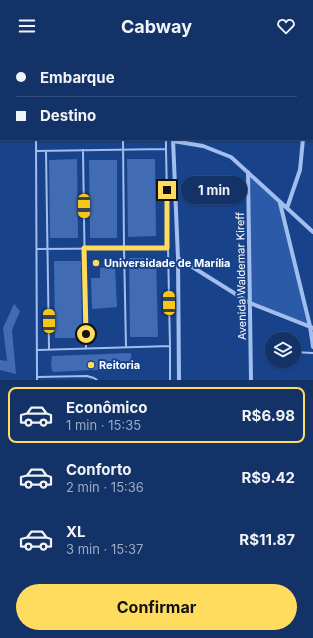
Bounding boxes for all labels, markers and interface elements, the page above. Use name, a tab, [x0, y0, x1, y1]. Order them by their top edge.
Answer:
icon: menu	[16, 15, 38, 37]
icon: heart	[275, 15, 297, 37]
text: Cabway	[121, 16, 192, 37]
text: Embarque	[40, 68, 115, 87]
text: Destino	[40, 106, 96, 125]
callout: 1 min	[181, 176, 247, 204]
route end	[158, 181, 176, 199]
text: 1 min	[198, 182, 230, 198]
car	[78, 194, 90, 218]
street label: Avenida Waldemar Kireff	[233, 212, 249, 340]
place label: Universidade de Marília	[104, 256, 230, 270]
marker: Universidade de Marília	[91, 258, 101, 268]
car	[163, 291, 175, 315]
car	[43, 309, 55, 333]
route start	[77, 325, 95, 343]
map controls	[265, 332, 301, 368]
button: layers	[265, 332, 301, 368]
place label: Reitoria	[99, 358, 140, 372]
marker: Reitoria	[86, 360, 96, 370]
icon: car	[18, 397, 54, 433]
text: Econômico	[66, 398, 147, 417]
text: R$6.98	[242, 406, 295, 425]
text: 1 min · 15:35	[66, 417, 141, 433]
icon: car	[18, 459, 54, 495]
text: Conforto	[66, 460, 131, 479]
text: R$9.42	[241, 468, 295, 487]
text: 2 min · 15:36	[66, 479, 144, 495]
icon: car	[18, 521, 54, 557]
text: XL	[66, 522, 86, 541]
text: R$11.87	[239, 530, 295, 549]
text: 3 min · 15:37	[66, 541, 143, 557]
button: Confirmar	[16, 584, 297, 630]

